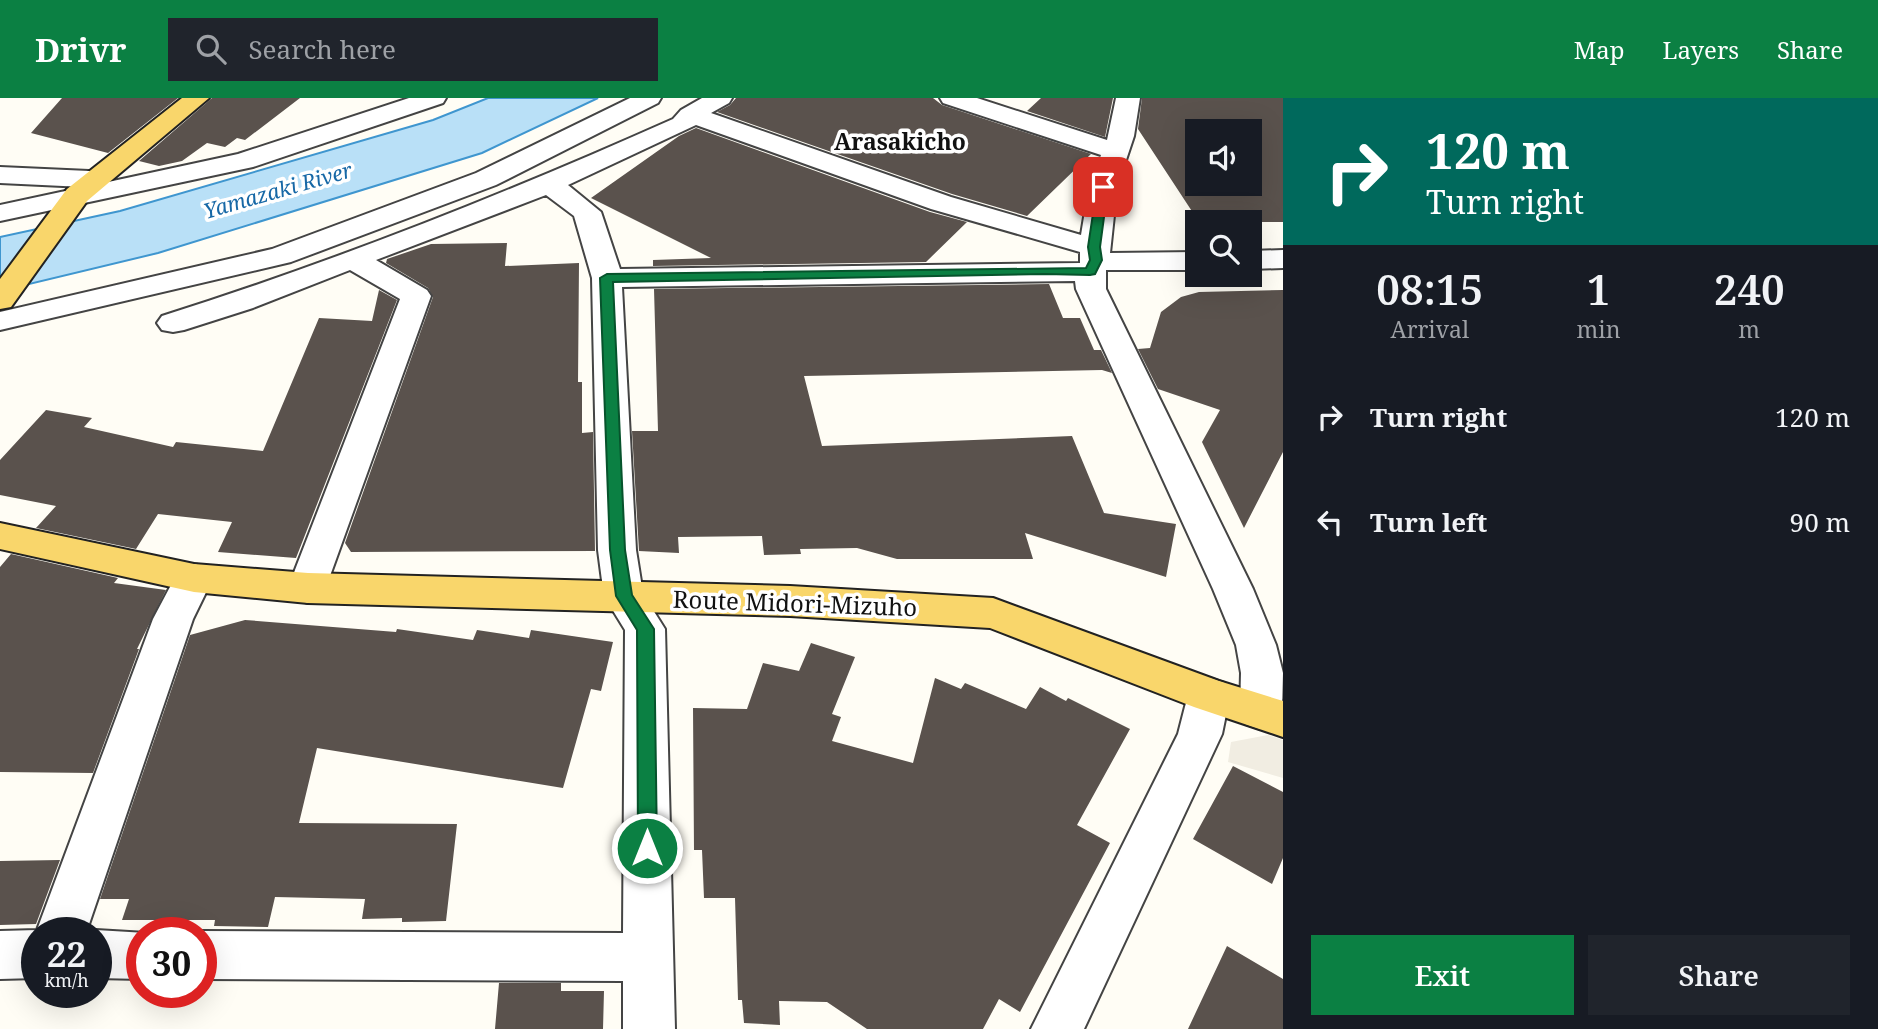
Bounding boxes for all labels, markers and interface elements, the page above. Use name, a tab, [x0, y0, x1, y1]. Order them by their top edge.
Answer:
search box	[168, 18, 658, 81]
text: Drivr	[35, 27, 126, 72]
icon: search	[192, 30, 230, 68]
text: Search here	[248, 31, 396, 67]
text: Map	[1574, 33, 1625, 66]
text: Layers	[1663, 33, 1739, 66]
text: Share	[1777, 33, 1843, 66]
text: 120 m	[1426, 117, 1570, 183]
map controls	[1185, 119, 1262, 287]
button: sound	[1185, 119, 1262, 196]
district label: Arasakicho	[834, 125, 966, 157]
icon: right	[1311, 126, 1402, 217]
water label: Yamazaki River	[200, 155, 356, 225]
pin	[1073, 157, 1133, 217]
icon: arrive	[1084, 168, 1122, 206]
text: Turn right	[1426, 180, 1584, 223]
button: search	[1185, 210, 1262, 287]
text: 08:15	[1376, 260, 1483, 317]
text: 1	[1587, 260, 1610, 317]
text: 240	[1714, 260, 1785, 317]
text: Arrival	[1390, 313, 1469, 345]
text: min	[1577, 313, 1621, 345]
text: m	[1738, 313, 1760, 345]
icon: right	[1311, 398, 1349, 436]
text: Turn right	[1370, 399, 1507, 435]
text: 120 m	[1775, 399, 1850, 435]
icon: left	[1311, 503, 1349, 541]
text: Turn left	[1370, 504, 1487, 540]
text: 90 m	[1790, 504, 1850, 540]
street label: Route Midori-Mizuho	[672, 582, 918, 623]
position arrow	[610, 811, 684, 885]
speed limit sign: 30	[126, 917, 217, 1008]
text: 22	[47, 930, 86, 977]
button: Exit	[1311, 935, 1574, 1015]
button: Share	[1588, 935, 1850, 1015]
text: km/h	[44, 968, 89, 992]

